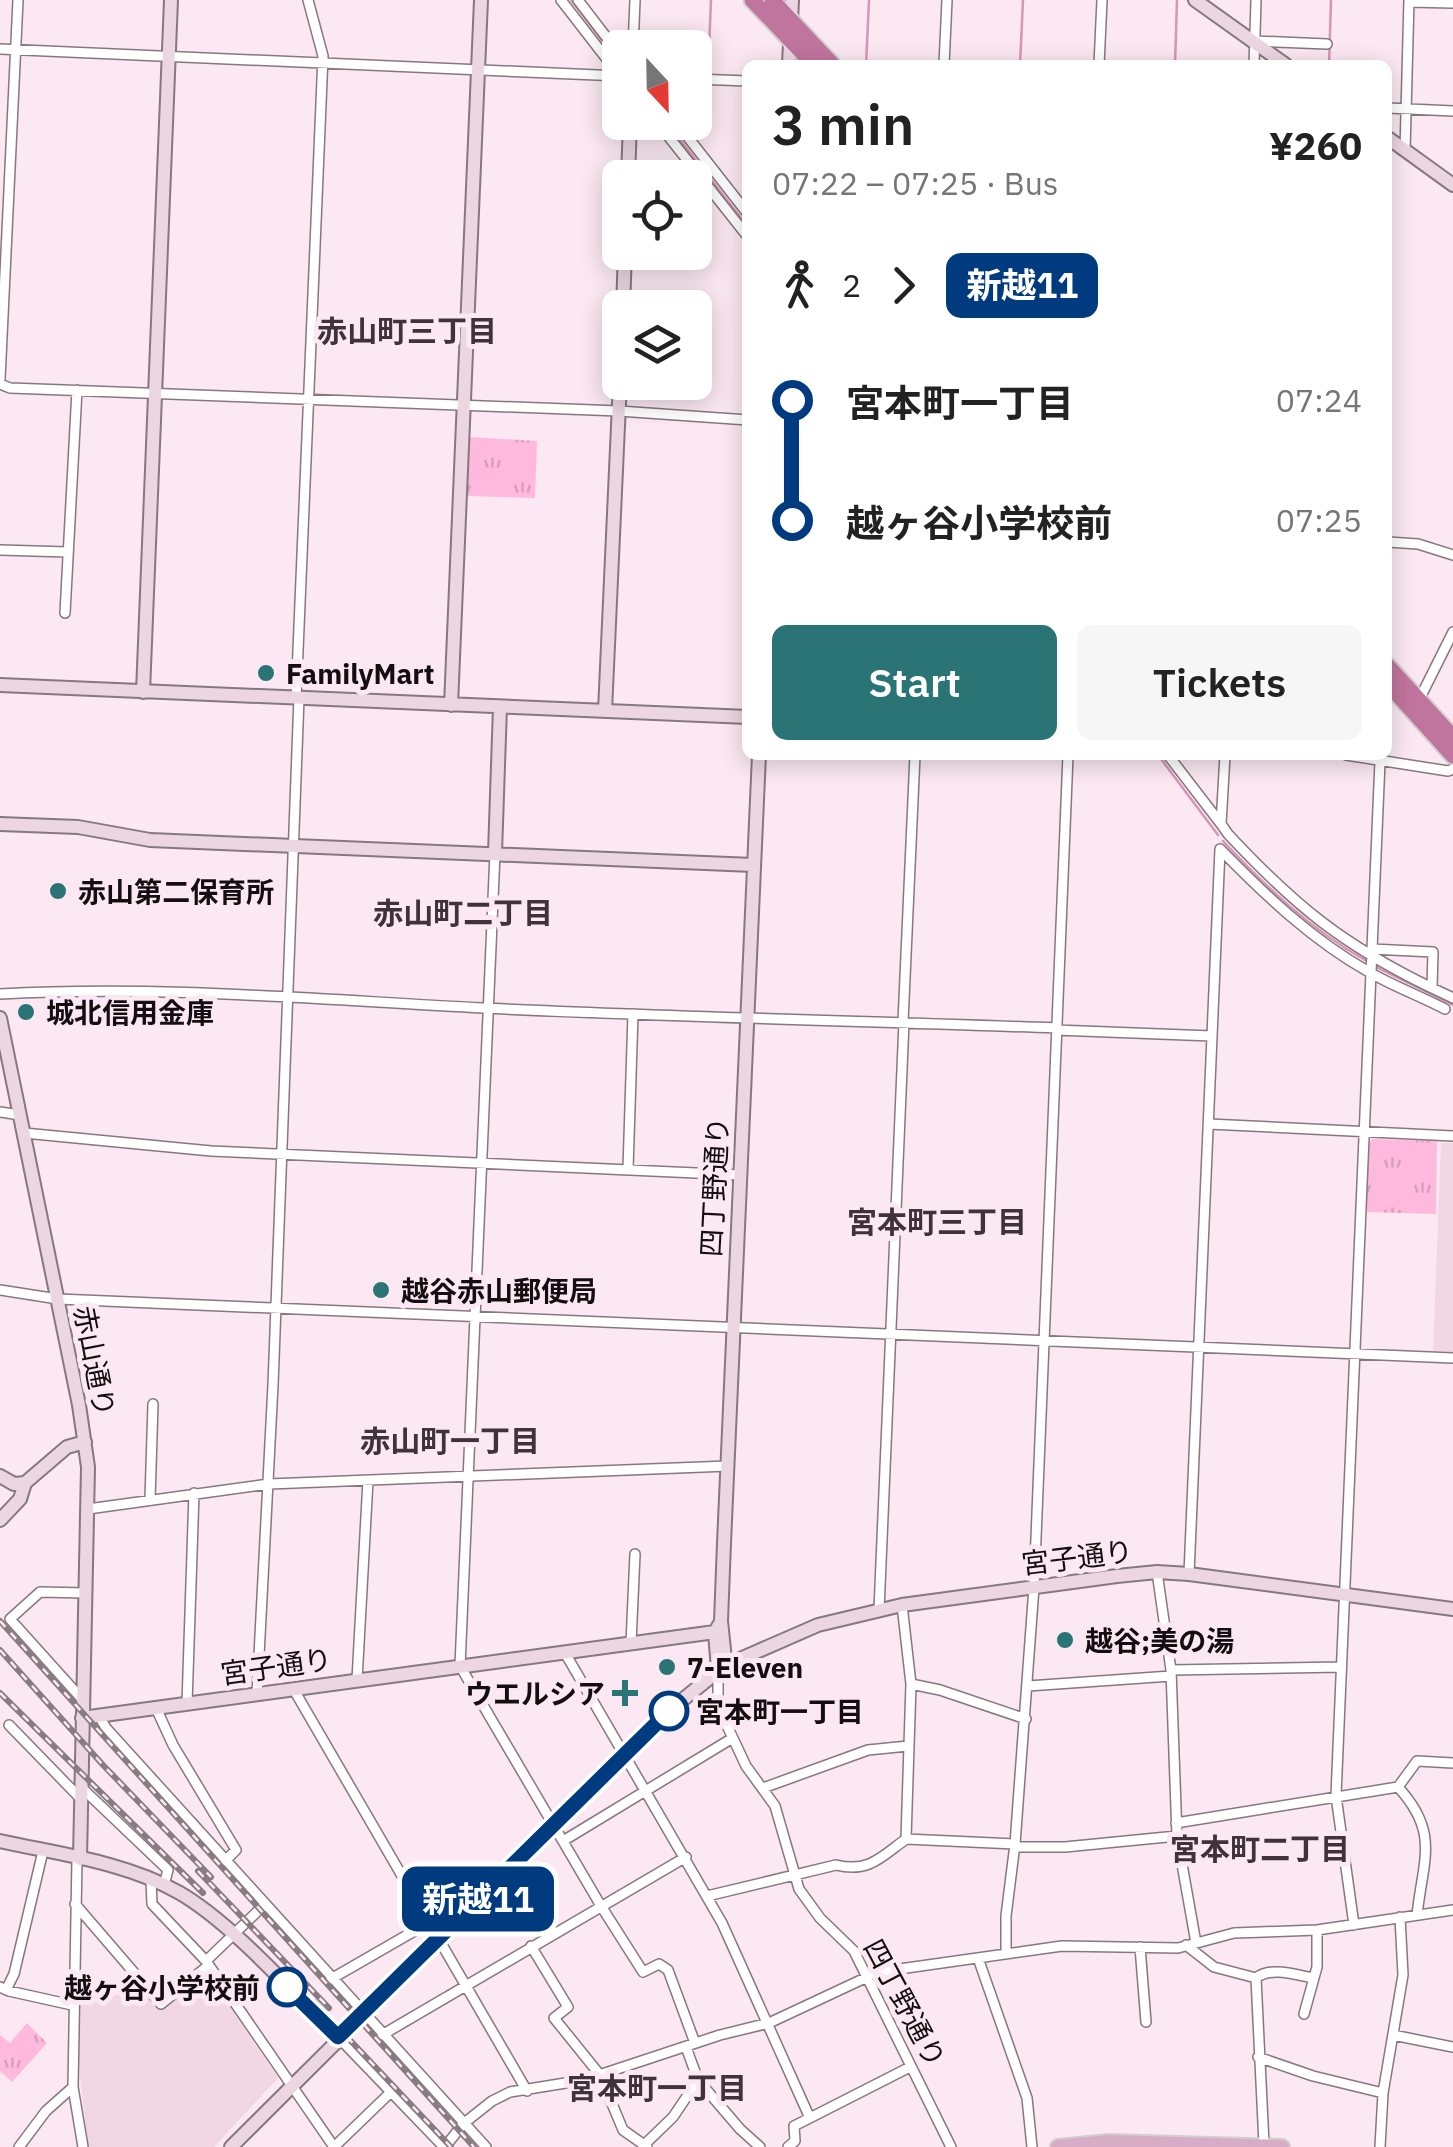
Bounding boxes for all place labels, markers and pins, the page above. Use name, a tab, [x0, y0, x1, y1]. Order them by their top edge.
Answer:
place label: FamilyMart	[286, 655, 435, 692]
marker: FamilyMart	[255, 662, 277, 684]
place label: 赤山第二保育所	[78, 873, 274, 910]
marker: 赤山第二保育所	[47, 880, 69, 902]
place label: 城北信用金庫	[46, 994, 214, 1031]
marker: 城北信用金庫	[15, 1001, 37, 1023]
place label: 越谷赤山郵便局	[401, 1272, 597, 1309]
marker: 越谷赤山郵便局	[370, 1279, 392, 1301]
place label: 越谷;美の湯	[1085, 1622, 1234, 1659]
marker: 越谷;美の湯	[1054, 1629, 1076, 1651]
place label: 7-Eleven	[687, 1649, 803, 1686]
marker: 7-Eleven	[656, 1656, 678, 1678]
place label: ウエルシア	[465, 1675, 605, 1712]
marker: ウエルシア	[614, 1682, 636, 1704]
marker: 宮本町一丁目	[650, 1692, 688, 1730]
place label: 宮本町一丁目	[696, 1693, 864, 1730]
marker: 越ヶ谷小学校前	[268, 1968, 306, 2006]
place label: 越ヶ谷小学校前	[64, 1969, 260, 2006]

